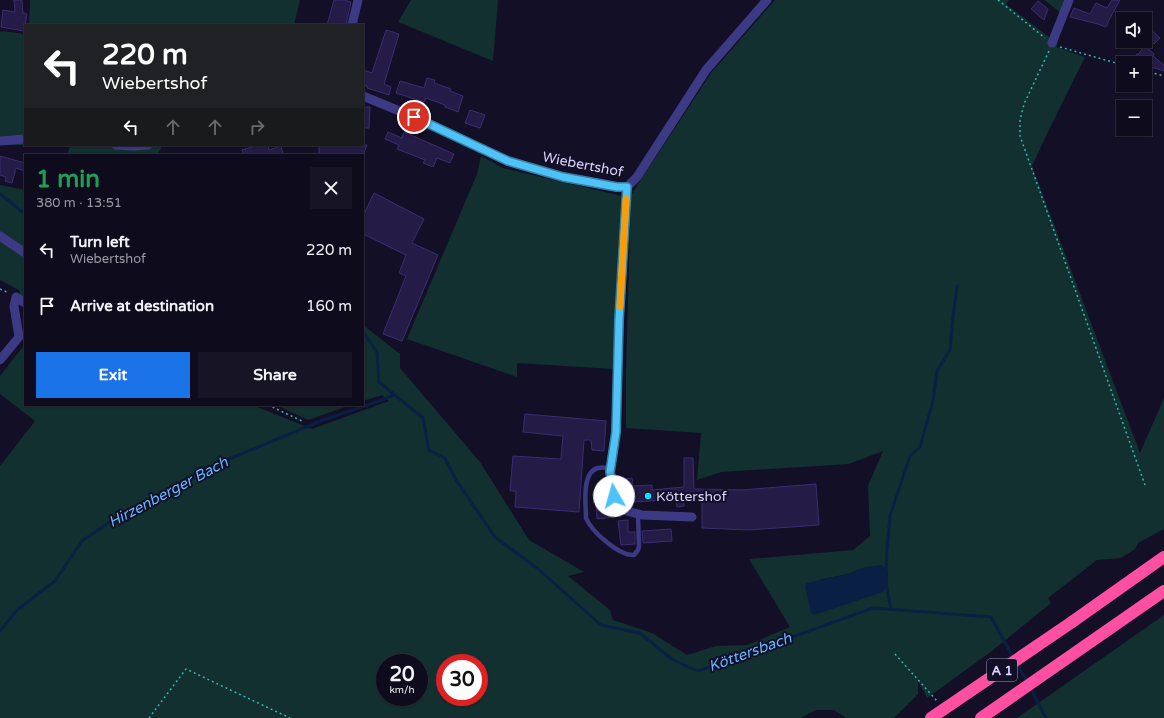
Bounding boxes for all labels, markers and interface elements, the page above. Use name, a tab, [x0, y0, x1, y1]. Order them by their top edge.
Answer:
map controls	[1116, 12, 1152, 136]
button: sound	[1116, 12, 1152, 48]
text: 220 m	[102, 38, 188, 72]
icon: left	[36, 40, 88, 92]
button: +	[1116, 56, 1152, 92]
text: Wiebertshof	[102, 72, 207, 94]
pin	[397, 100, 431, 134]
button: −	[1116, 100, 1152, 136]
icon: arrive	[403, 106, 425, 128]
icon: left	[120, 116, 142, 138]
icon: ahead	[162, 116, 184, 138]
icon: ahead	[204, 116, 226, 138]
icon: right	[246, 116, 268, 138]
street label: Wiebertshof	[541, 148, 625, 181]
text: 1 min	[36, 165, 100, 194]
button: close	[310, 167, 352, 209]
text: 380 m · 13:51	[36, 195, 122, 211]
text: Turn left	[70, 233, 130, 251]
icon: left	[36, 239, 58, 261]
text: 220 m	[306, 241, 352, 259]
text: Wiebertshof	[70, 251, 146, 267]
icon: arrive	[36, 295, 58, 317]
text: Arrive at destination	[70, 297, 214, 315]
text: 160 m	[306, 297, 352, 315]
button: Exit	[36, 352, 190, 398]
button: Share	[198, 352, 352, 398]
water label: Hirzenberger Bach	[105, 452, 232, 531]
position arrow	[593, 475, 635, 517]
place label: Köttershof	[656, 488, 727, 505]
marker: Köttershof	[643, 491, 653, 501]
water label: Köttersbach	[706, 628, 795, 675]
speed limit sign: 30	[436, 654, 488, 706]
road number: A 1	[987, 659, 1017, 681]
text: 20	[389, 663, 415, 687]
text: km/h	[389, 684, 415, 696]

